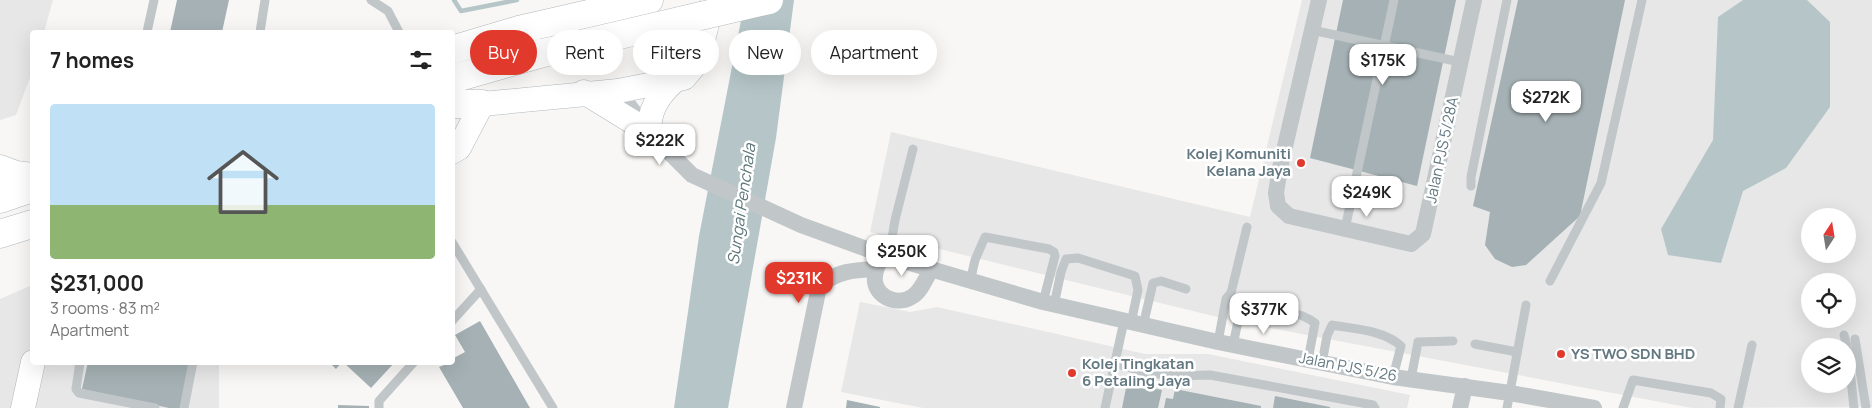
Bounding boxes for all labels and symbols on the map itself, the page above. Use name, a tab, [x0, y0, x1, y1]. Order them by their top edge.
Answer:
pin: $175K	[1348, 44, 1418, 86]
pin: $272K	[1511, 80, 1581, 123]
street label: Jalan PJS 5/28A	[1420, 94, 1463, 205]
pin: $222K	[625, 124, 695, 166]
water label: Sungai Penchala	[722, 141, 761, 266]
place label: Kolej Komuniti Kelana Jaya	[1187, 143, 1291, 181]
marker: Kolej Komuniti Kelana Jaya	[1295, 157, 1307, 169]
pin: $249K	[1332, 176, 1402, 218]
north arrow	[1801, 208, 1856, 262]
pin: $250K	[867, 234, 937, 277]
pin: $231K	[764, 262, 834, 304]
pin: $377K	[1229, 292, 1299, 335]
place label: YS TWO SDN BHD	[1571, 343, 1695, 364]
street label: Jalan PJS 5/26	[1297, 347, 1399, 386]
marker: YS TWO SDN BHD	[1555, 348, 1567, 360]
place label: Kolej Tingkatan 6 Petaling Jaya	[1082, 353, 1194, 391]
marker: Kolej Tingkatan 6 Petaling Jaya	[1066, 367, 1078, 379]

